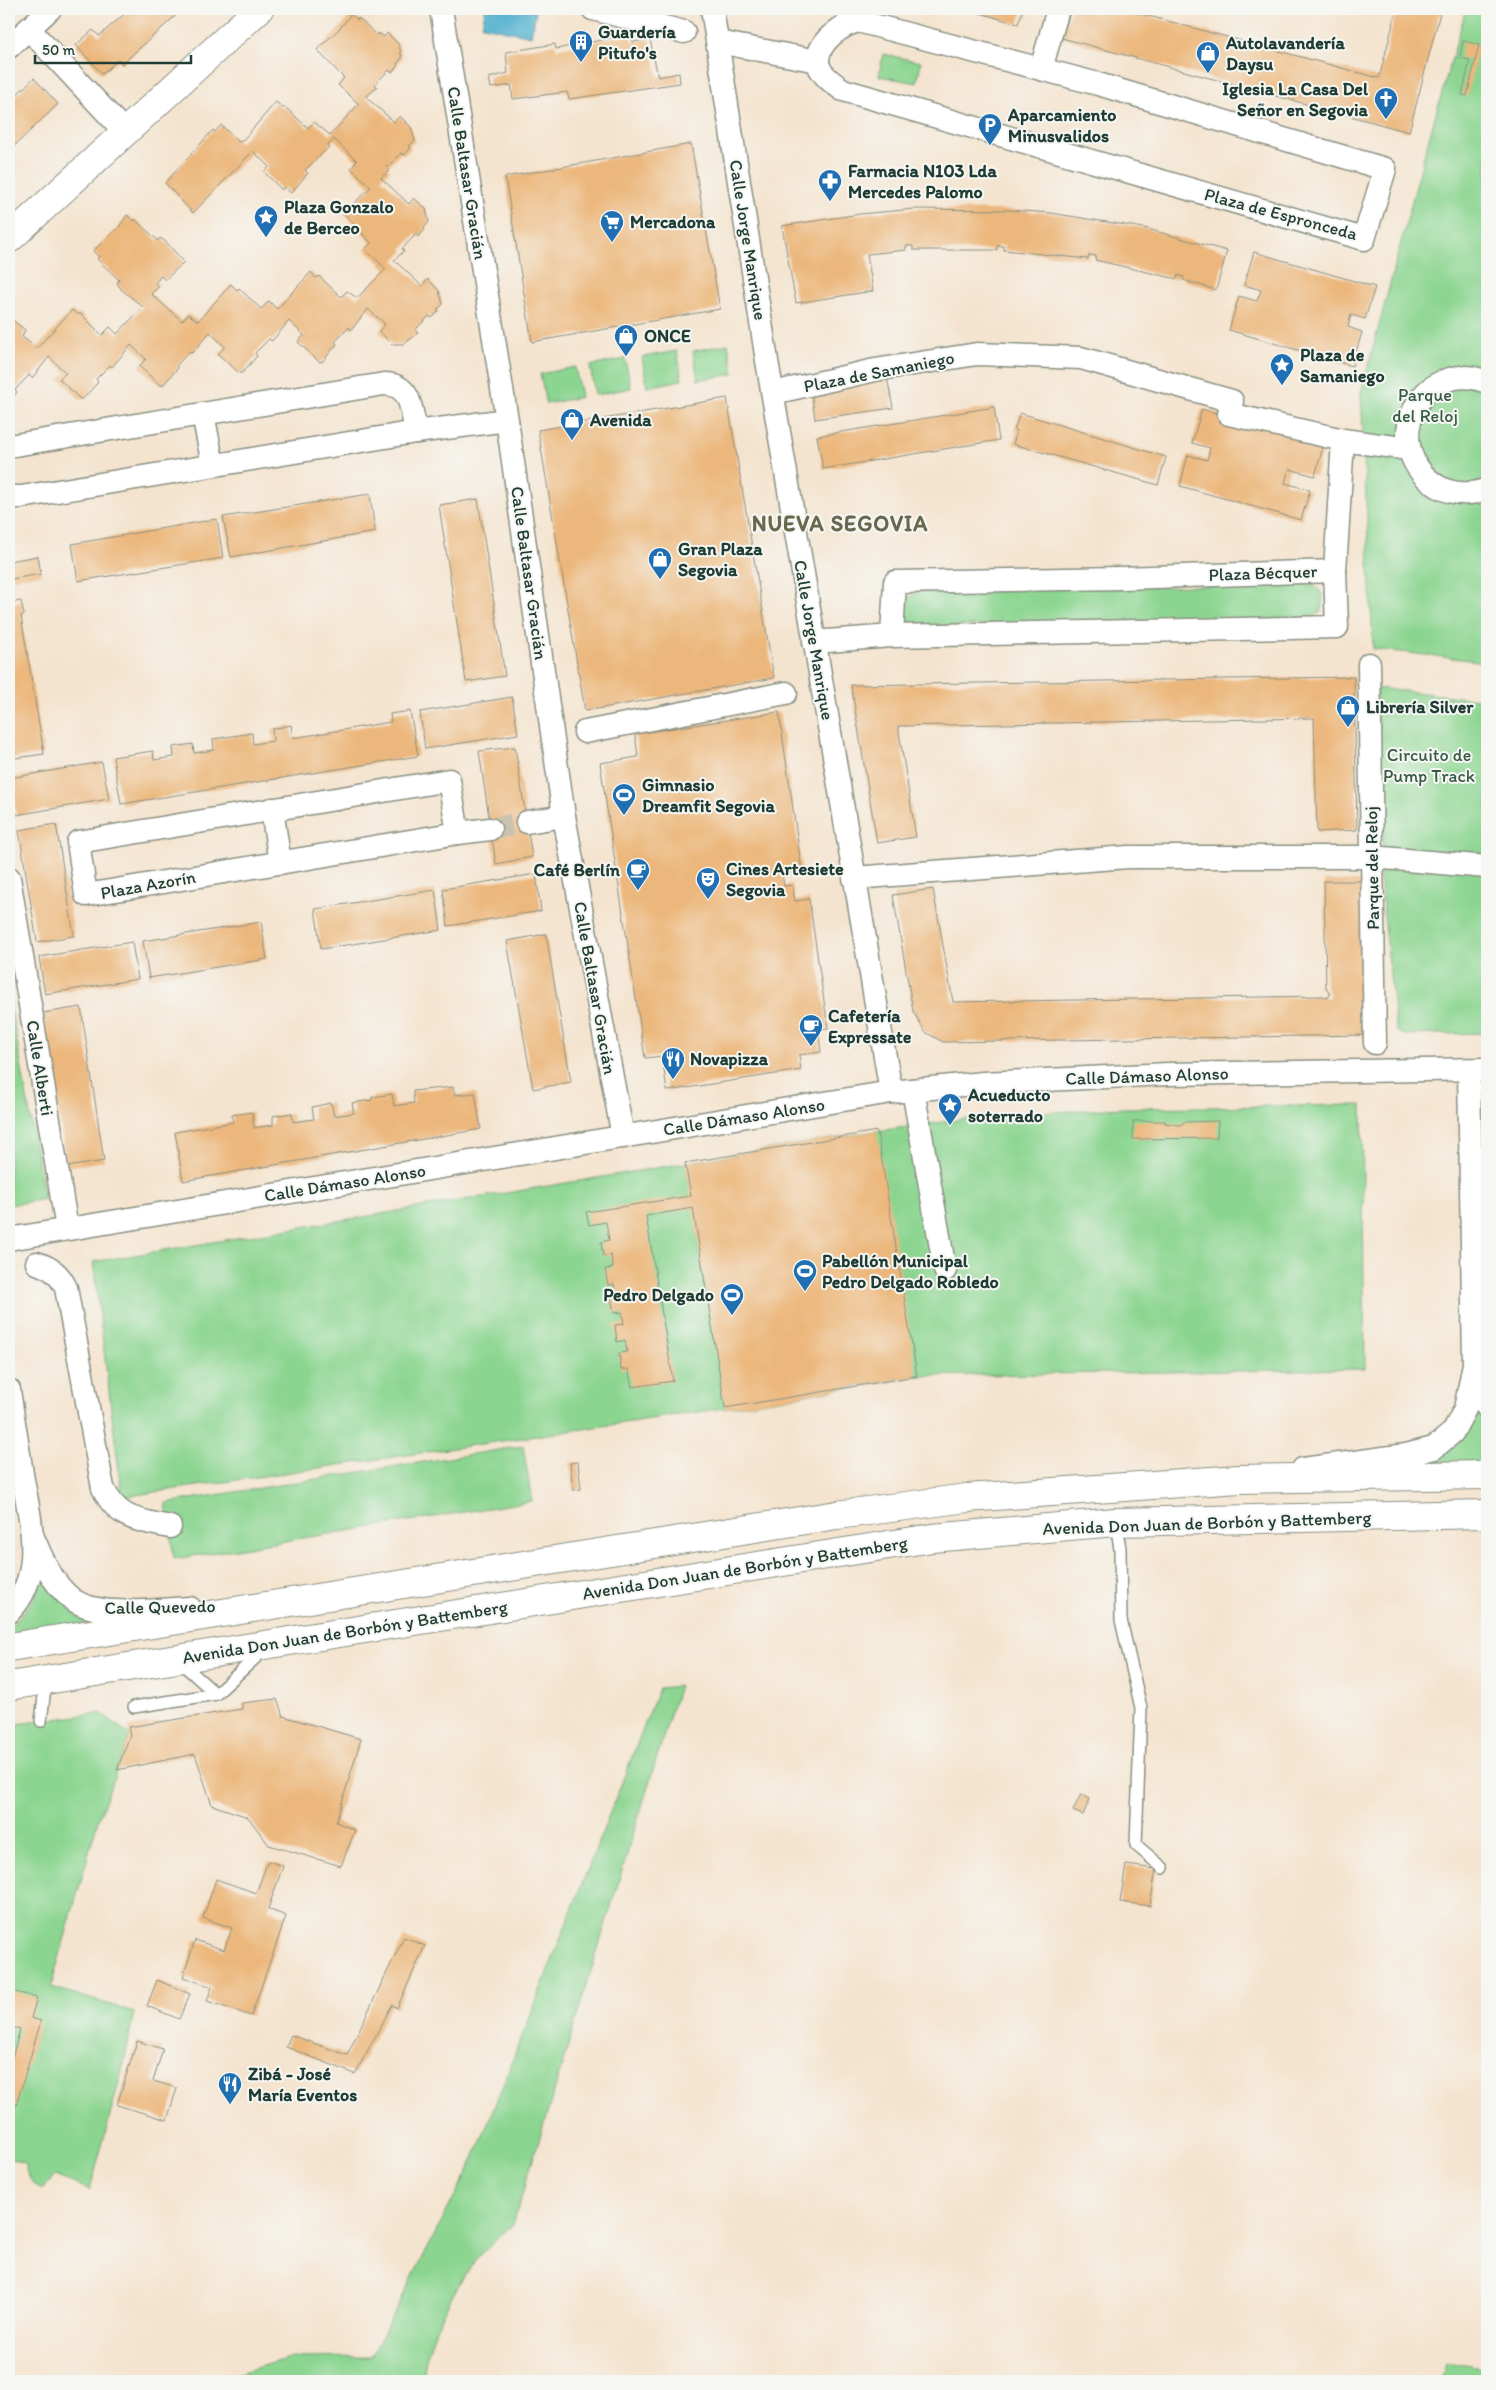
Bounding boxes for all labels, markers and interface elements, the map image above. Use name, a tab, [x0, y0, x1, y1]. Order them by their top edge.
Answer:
place label: Guardería Pitufo's	[598, 21, 676, 64]
building icon: Guardería Pitufo's	[568, 29, 594, 63]
scale bar	[35, 32, 191, 64]
place label: Autolavandería Daysu	[1225, 32, 1345, 75]
shop icon: Autolavandería Daysu	[1195, 40, 1221, 74]
text: 50 m	[42, 41, 75, 59]
place label: Iglesia La Casa Del Señor en Segovia	[1222, 78, 1369, 121]
street label: Calle Baltasar Gracián	[442, 85, 492, 261]
church icon: Iglesia La Casa Del Señor en Segovia	[1373, 86, 1399, 120]
place label: Aparcamiento Minusvalidos	[1007, 104, 1116, 147]
parking icon: Aparcamiento Minusvalidos	[977, 112, 1003, 146]
street label: Calle Jorge Manrique	[724, 158, 772, 322]
place label: Farmacia N103 Lda Mercedes Palomo	[848, 160, 997, 203]
pharmacy icon: Farmacia N103 Lda Mercedes Palomo	[817, 168, 843, 202]
street label: Plaza de Espronceda	[1202, 183, 1361, 245]
place label: Plaza Gonzalo de Berceo	[284, 196, 394, 239]
place icon: Plaza Gonzalo de Berceo	[253, 204, 279, 238]
supermarket icon: Mercadona	[599, 209, 625, 243]
place label: Mercadona	[630, 211, 716, 233]
shop icon: ONCE	[613, 323, 639, 357]
place label: ONCE	[644, 325, 691, 347]
place label: Plaza de Samaniego	[1300, 344, 1385, 387]
street label: Plaza de Samaniego	[802, 347, 956, 397]
place icon: Plaza de Samaniego	[1269, 352, 1295, 386]
park label: Parque del Reloj	[1392, 384, 1458, 427]
shop icon: Avenida	[559, 407, 585, 441]
place label: Avenida	[589, 409, 652, 431]
street label: Calle Baltasar Gracián	[506, 485, 552, 661]
district label: NUEVA SEGOVIA	[752, 510, 928, 537]
place label: Gran Plaza Segovia	[678, 538, 763, 581]
shop icon: Gran Plaza Segovia	[647, 546, 673, 580]
street label: Calle Jorge Manrique	[789, 558, 839, 722]
street label: Plaza Bécquer	[1208, 560, 1318, 586]
shop icon: Librería Silver	[1335, 694, 1361, 728]
place label: Librería Silver	[1366, 696, 1474, 718]
park label: Circuito de Pump Track	[1383, 744, 1475, 787]
place label: Gimnasio Dreamfit Segovia	[642, 774, 775, 817]
sports icon: Gimnasio Dreamfit Segovia	[611, 782, 637, 816]
street label: Parque del Reloj	[1360, 806, 1384, 930]
cafe icon: Café Berlín	[625, 857, 651, 891]
place label: Cines Artesiete Segovia	[726, 858, 844, 901]
place label: Café Berlín	[534, 859, 621, 881]
street label: Plaza Azorín	[99, 866, 198, 904]
theatre icon: Cines Artesiete Segovia	[695, 866, 721, 900]
street label: Calle Baltasar Gracián	[569, 900, 621, 1076]
place label: Cafetería Expressate	[828, 1005, 912, 1048]
cafe icon: Cafetería Expressate	[798, 1013, 824, 1047]
street label: Calle Alberti	[22, 1019, 58, 1117]
restaurant icon: Novapizza	[660, 1046, 686, 1080]
place label: Novapizza	[690, 1048, 769, 1070]
street label: Calle Dámaso Alonso	[1065, 1062, 1229, 1090]
place label: Acueducto soterrado	[967, 1084, 1051, 1127]
place icon: Acueducto soterrado	[937, 1092, 963, 1126]
street label: Calle Dámaso Alonso	[662, 1093, 826, 1141]
street label: Calle Dámaso Alonso	[263, 1159, 427, 1207]
place label: Pabellón Municipal Pedro Delgado Robledo	[822, 1250, 999, 1293]
sports icon: Pabellón Municipal Pedro Delgado Robledo	[792, 1258, 818, 1292]
sports icon: Pedro Delgado	[719, 1282, 745, 1316]
place label: Pedro Delgado	[603, 1284, 714, 1306]
street label: Avenida Don Juan de Borbón y Battemberg	[1042, 1506, 1373, 1540]
street label: Avenida Don Juan de Borbón y Battemberg	[581, 1531, 910, 1605]
street label: Calle Quevedo	[104, 1595, 216, 1619]
street label: Avenida Don Juan de Borbón y Battemberg	[181, 1595, 510, 1669]
place label: Zibá - José María Eventos	[248, 2063, 357, 2106]
restaurant icon: Zibá - José María Eventos	[217, 2071, 243, 2105]

